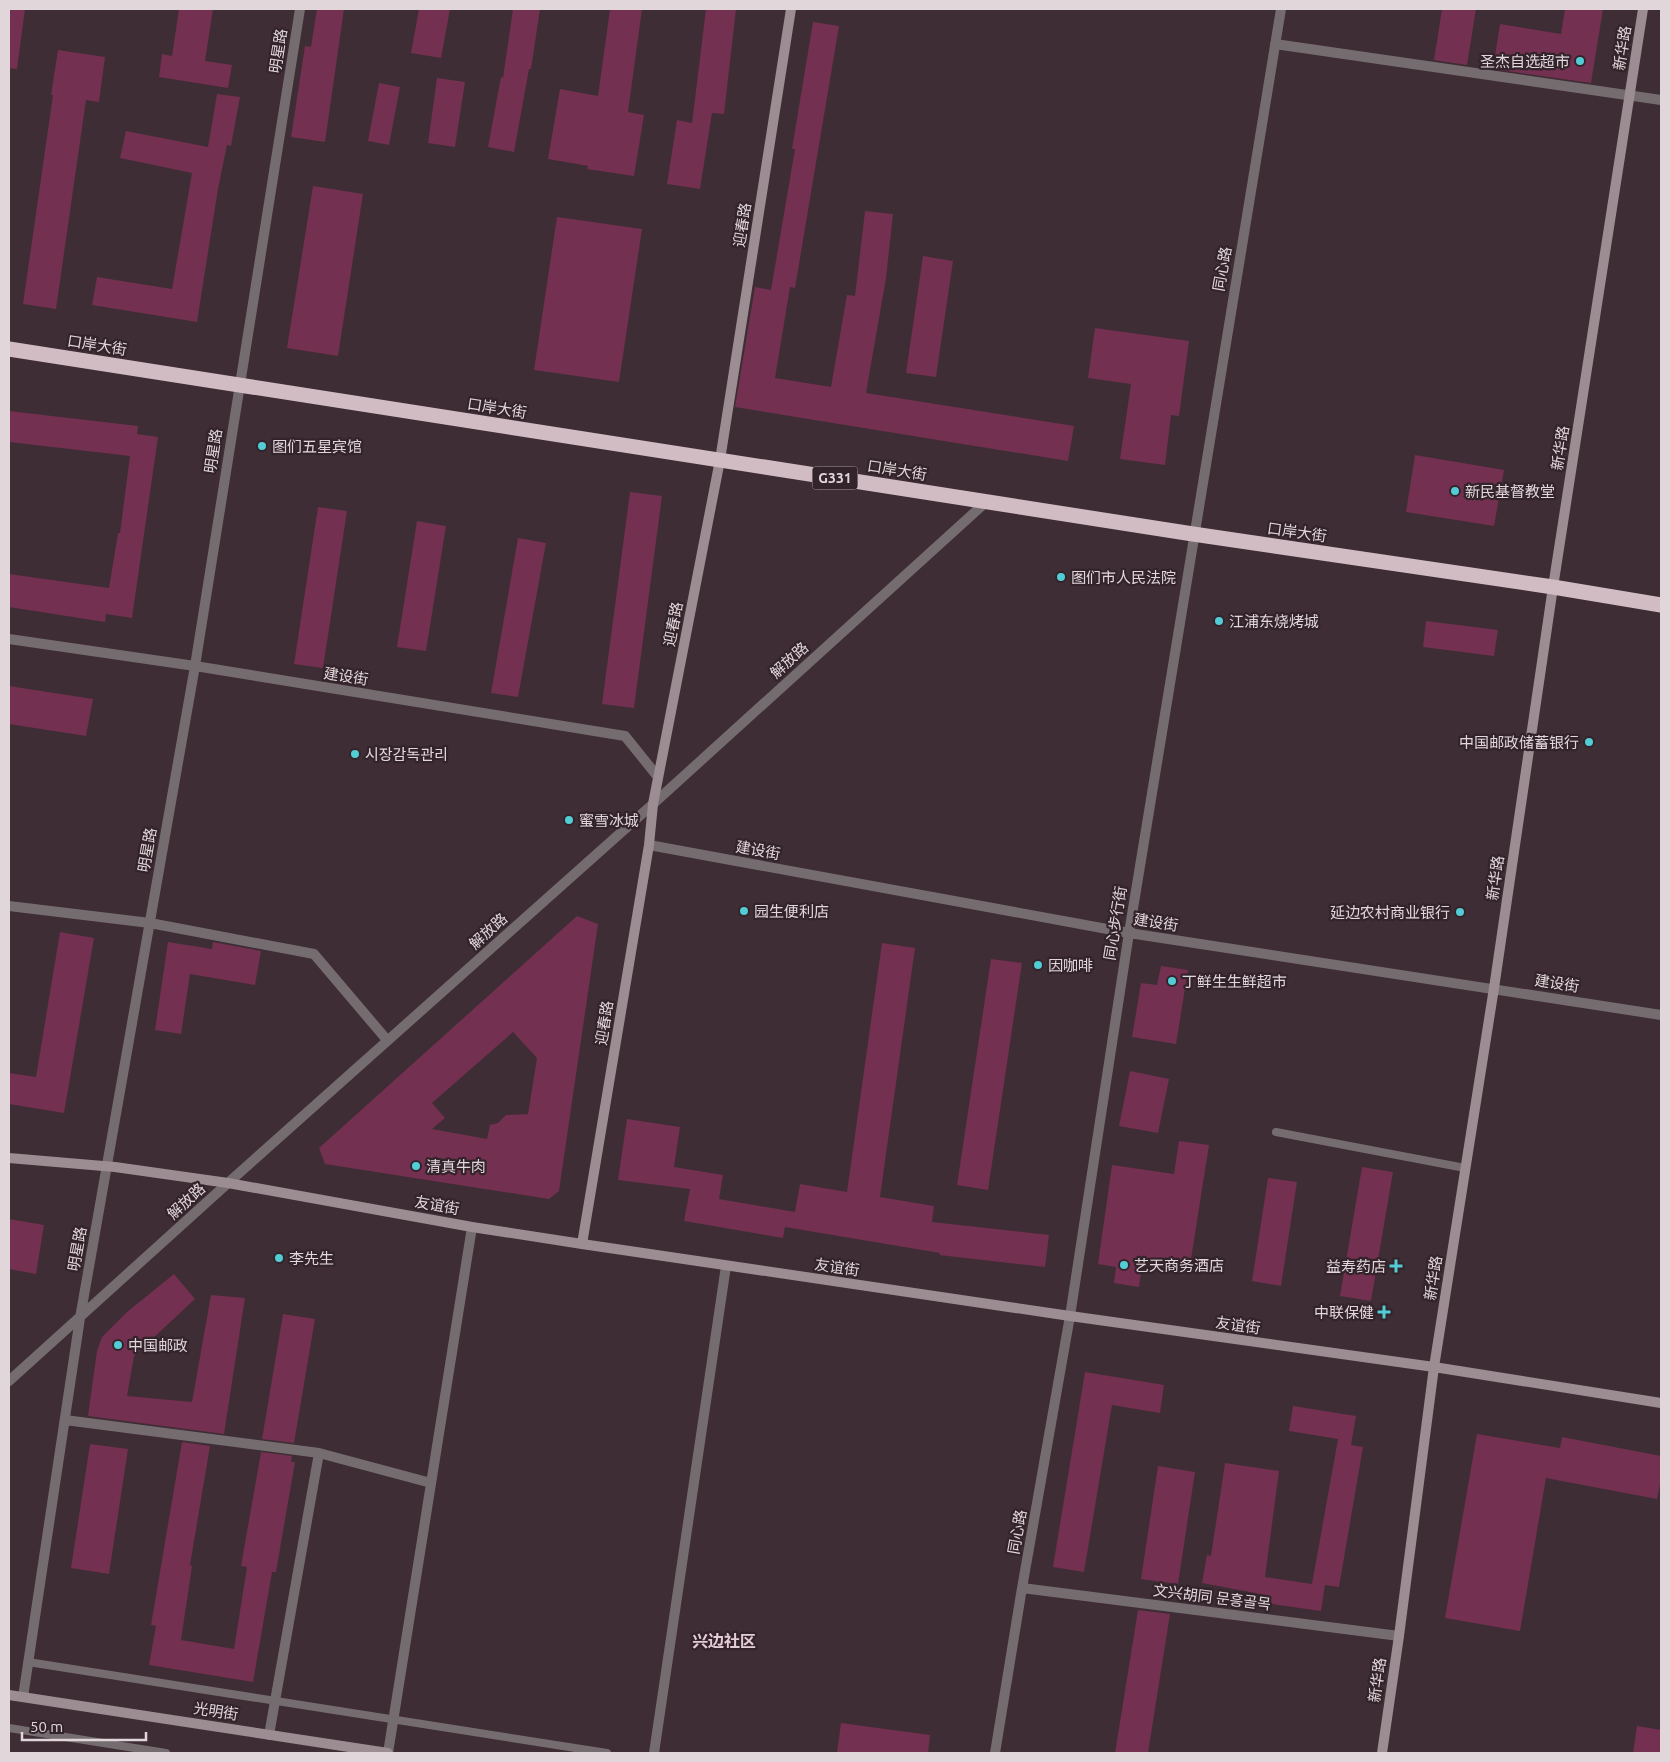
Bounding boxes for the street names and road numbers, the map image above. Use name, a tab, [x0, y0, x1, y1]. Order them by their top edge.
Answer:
street label: 新华路	[1610, 24, 1634, 72]
street label: 明星路	[266, 27, 290, 75]
street label: 迎春路	[730, 201, 754, 249]
street label: 同心路	[1210, 245, 1234, 293]
street label: 口岸大街	[66, 332, 128, 358]
street label: 口岸大街	[466, 395, 528, 421]
street label: 新华路	[1548, 424, 1572, 472]
street label: 明星路	[201, 427, 225, 475]
street label: 口岸大街	[866, 457, 928, 483]
road number: G331	[812, 466, 858, 489]
street label: 口岸大街	[1266, 519, 1328, 545]
street label: 迎春路	[660, 600, 686, 648]
street label: 解放路	[767, 639, 811, 681]
street label: 建设街	[322, 664, 370, 688]
street label: 明星路	[135, 826, 159, 874]
street label: 建设街	[734, 838, 782, 862]
street label: 新华路	[1483, 855, 1507, 901]
street label: 同心步行街	[1101, 885, 1129, 961]
street label: 解放路	[466, 910, 510, 952]
street label: 建设街	[1132, 910, 1180, 934]
street label: 建设街	[1533, 971, 1581, 995]
street label: 迎春路	[592, 999, 616, 1047]
street label: 解放路	[164, 1179, 208, 1223]
street label: 友谊街	[413, 1193, 461, 1217]
street label: 明星路	[65, 1225, 89, 1273]
street label: 新华路	[1421, 1254, 1445, 1302]
street label: 友谊街	[814, 1255, 860, 1279]
street label: 友谊街	[1215, 1313, 1261, 1337]
street label: 同心路	[1005, 1508, 1029, 1556]
street label: 文兴胡同 문흥골목	[1152, 1581, 1272, 1613]
street label: 新华路	[1365, 1657, 1389, 1703]
street label: 光明街	[192, 1699, 240, 1723]

